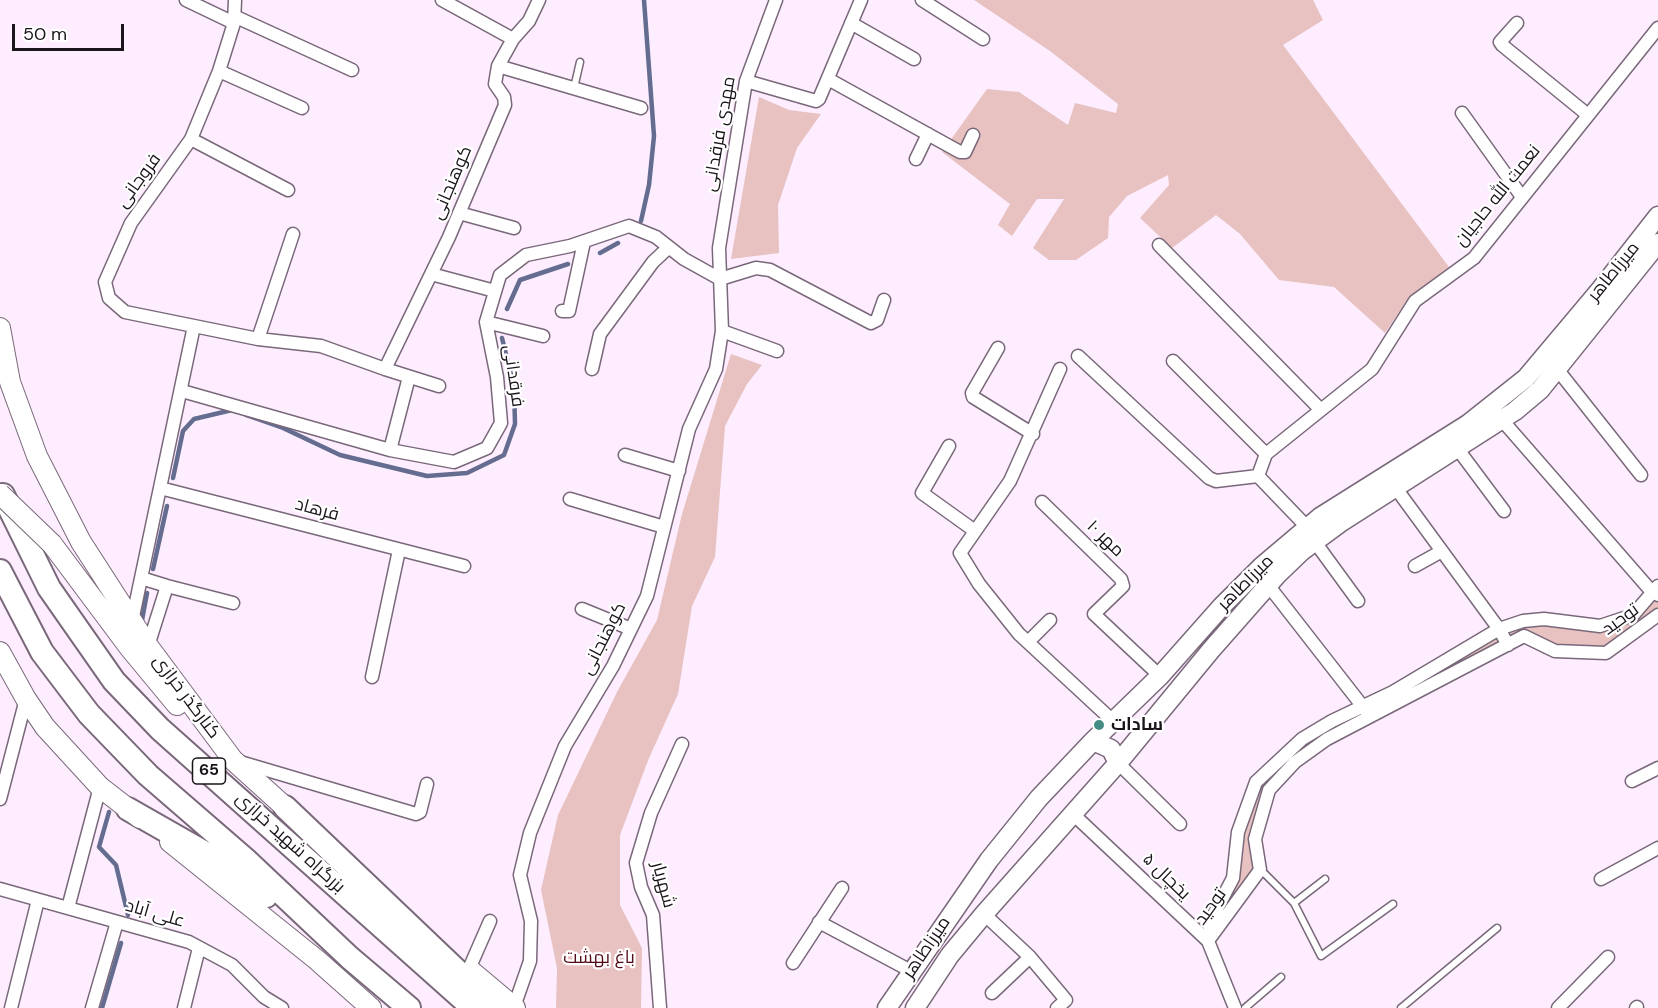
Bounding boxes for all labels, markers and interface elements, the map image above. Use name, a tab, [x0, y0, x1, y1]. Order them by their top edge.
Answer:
scale bar	[15, 12, 128, 50]
text: 50 m	[23, 22, 67, 46]
street label: مهدی فرقدانی	[699, 75, 741, 193]
street label: نعمت الله حاجیان	[1450, 141, 1546, 251]
street label: کوهنجانی	[427, 143, 477, 223]
street label: فروجانی	[112, 150, 166, 212]
street label: میرزاطاهر	[1584, 238, 1644, 306]
street label: فرقدانی	[498, 344, 528, 408]
street label: فرهاد	[293, 494, 341, 526]
street label: مهر ۱۰	[1082, 516, 1128, 562]
street label: میرزاطاهر	[1214, 551, 1278, 615]
street label: کوهنجانی	[577, 599, 631, 679]
street label: توحید	[1598, 599, 1644, 641]
street label: کنارگذر خرازی	[148, 651, 224, 743]
place label: سادات	[1111, 714, 1163, 736]
marker: سادات	[1092, 718, 1106, 732]
road number: 65	[192, 758, 226, 784]
street label: بزرگراه شهید خرازی	[231, 788, 349, 898]
street label: یخچال ۵	[1137, 849, 1195, 905]
street label: شهریار	[646, 859, 680, 911]
street label: توحید	[1190, 884, 1232, 930]
street label: علی آباد	[123, 895, 187, 933]
street label: میرزاطاهر	[898, 913, 956, 983]
park label: باغ بهشت	[563, 947, 635, 969]

